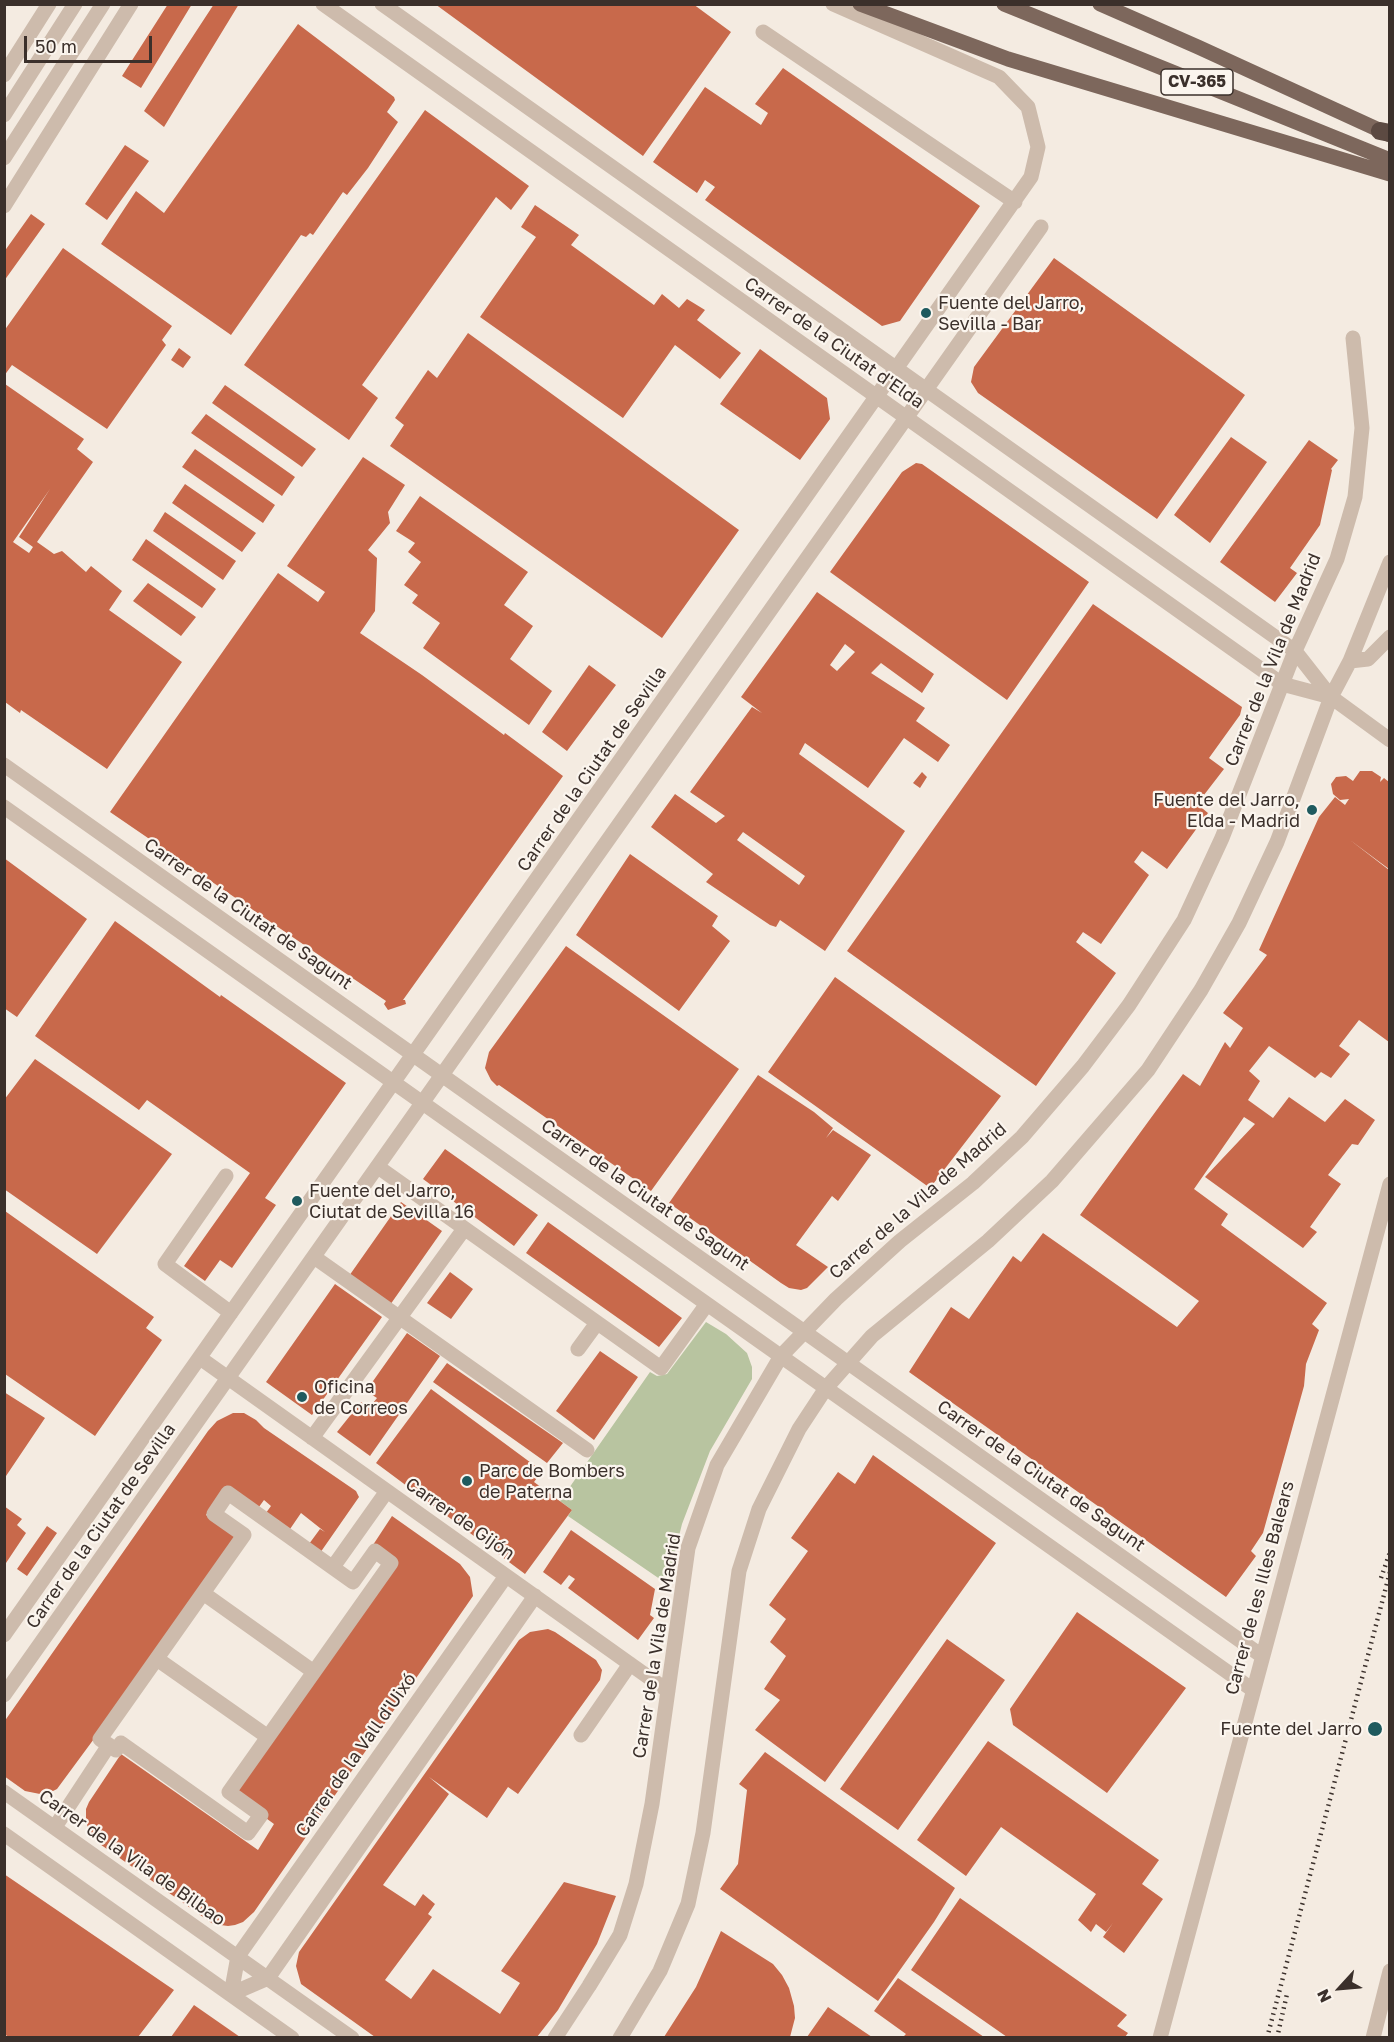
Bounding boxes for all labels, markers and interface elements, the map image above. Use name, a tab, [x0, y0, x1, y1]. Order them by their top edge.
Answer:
scale bar	[27, 24, 154, 62]
text: 50 m	[35, 35, 77, 57]
road number: CV-365	[1161, 69, 1233, 95]
street label: Carrer de la Ciutat d'Elda	[740, 273, 928, 413]
place label: Fuente del Jarro, Sevilla - Bar	[938, 292, 1085, 334]
marker: Fuente del Jarro, Sevilla - Bar	[919, 306, 933, 320]
street label: Carrer de la Vila de Madrid	[1220, 550, 1326, 770]
street label: Carrer de la Ciutat de Sevilla	[513, 662, 671, 876]
place label: Fuente del Jarro, Elda - Madrid	[1153, 789, 1300, 832]
marker: Fuente del Jarro, Elda - Madrid	[1305, 803, 1319, 817]
street label: Carrer de la Ciutat de Sagunt	[140, 834, 356, 994]
street label: Carrer de la Ciutat de Sagunt	[537, 1115, 753, 1275]
street label: Carrer de la Vila de Madrid	[825, 1118, 1011, 1284]
place label: Fuente del Jarro, Ciutat de Sevilla 16	[309, 1180, 474, 1222]
marker: Fuente del Jarro, Ciutat de Sevilla 16	[290, 1194, 304, 1208]
place label: Oficina de Correos	[314, 1376, 408, 1418]
marker: Oficina de Correos	[295, 1390, 309, 1404]
street label: Carrer de la Ciutat de Sagunt	[933, 1396, 1149, 1556]
street label: Carrer de la Ciutat de Sevilla	[22, 1419, 180, 1633]
place label: Parc de Bombers de Paterna	[479, 1460, 625, 1502]
street label: Carrer de Gijón	[401, 1473, 519, 1565]
marker: Parc de Bombers de Paterna	[460, 1474, 474, 1488]
street label: Carrer de les Illes Balears	[1221, 1479, 1299, 1697]
street label: Carrer de la Vila de Madrid	[629, 1532, 685, 1760]
street label: Carrer de la Vall d'Uixó	[291, 1669, 421, 1841]
place label: Fuente del Jarro	[1220, 1718, 1362, 1740]
marker: Fuente del Jarro	[1366, 1720, 1384, 1738]
street label: Carrer de la Vila de Bilbao	[35, 1785, 229, 1931]
north arrow	[1310, 1958, 1370, 2018]
text: N	[1312, 1986, 1335, 2006]

